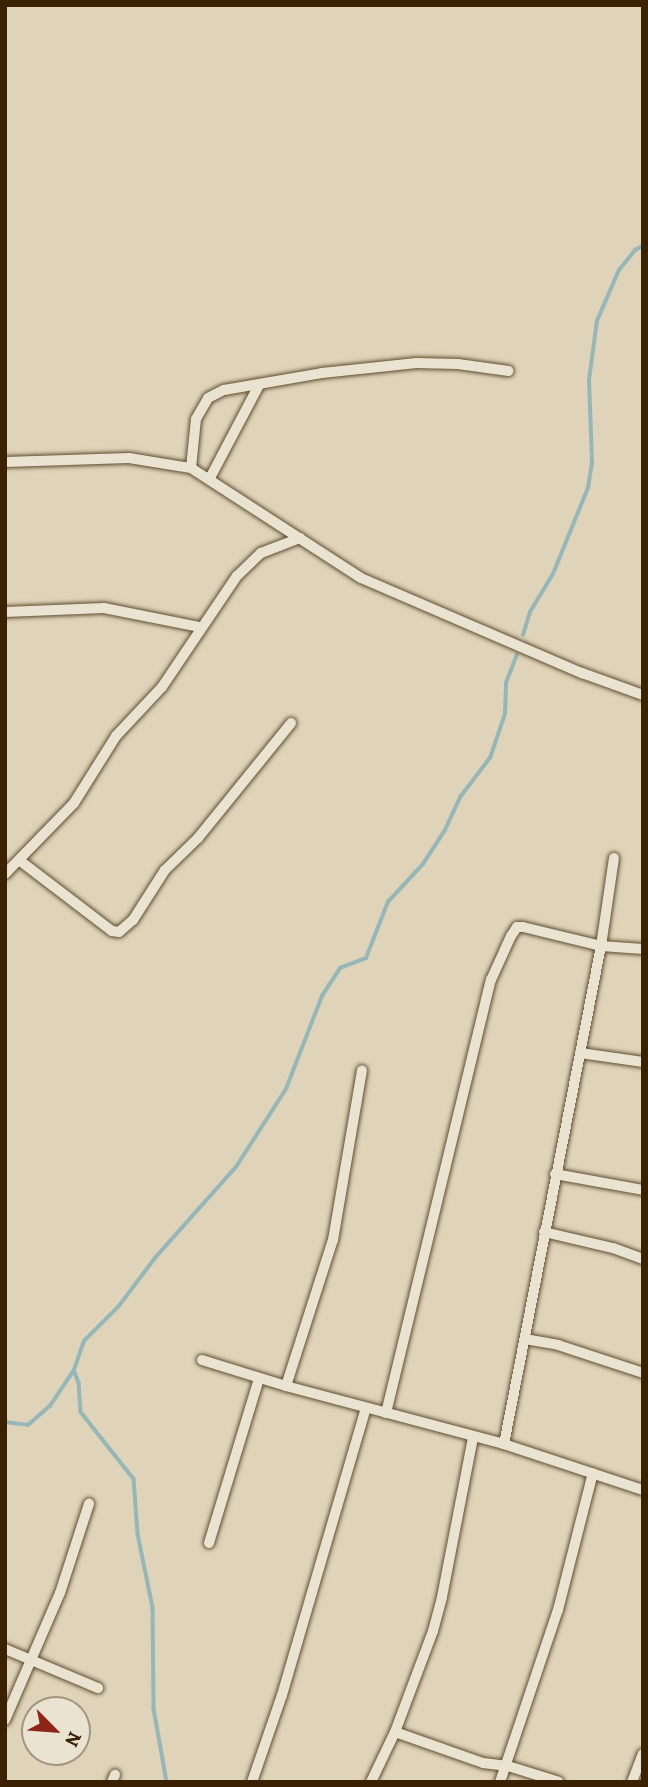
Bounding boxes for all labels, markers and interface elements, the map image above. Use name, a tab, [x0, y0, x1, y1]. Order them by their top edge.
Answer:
north arrow	[21, 1696, 91, 1766]
text: N	[59, 1727, 88, 1751]

